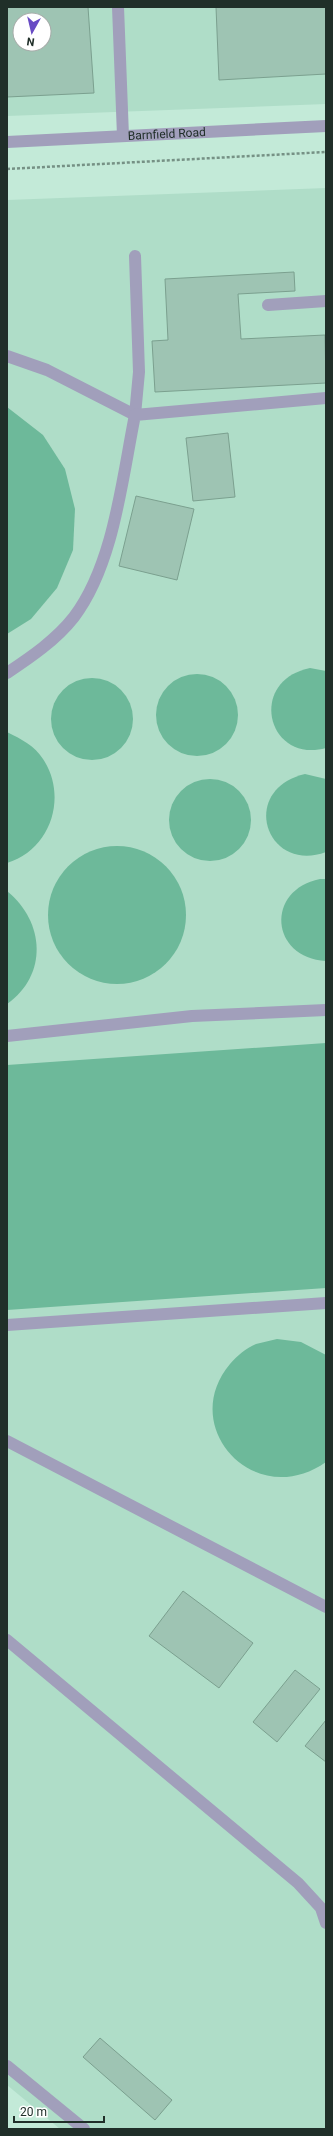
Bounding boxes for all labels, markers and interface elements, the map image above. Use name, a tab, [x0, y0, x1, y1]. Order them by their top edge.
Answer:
north arrow	[12, 12, 52, 52]
text: N	[26, 34, 35, 48]
street label: Barnfield Road	[127, 125, 206, 143]
scale bar	[14, 2098, 104, 2124]
text: 20 m	[20, 2105, 47, 2119]

